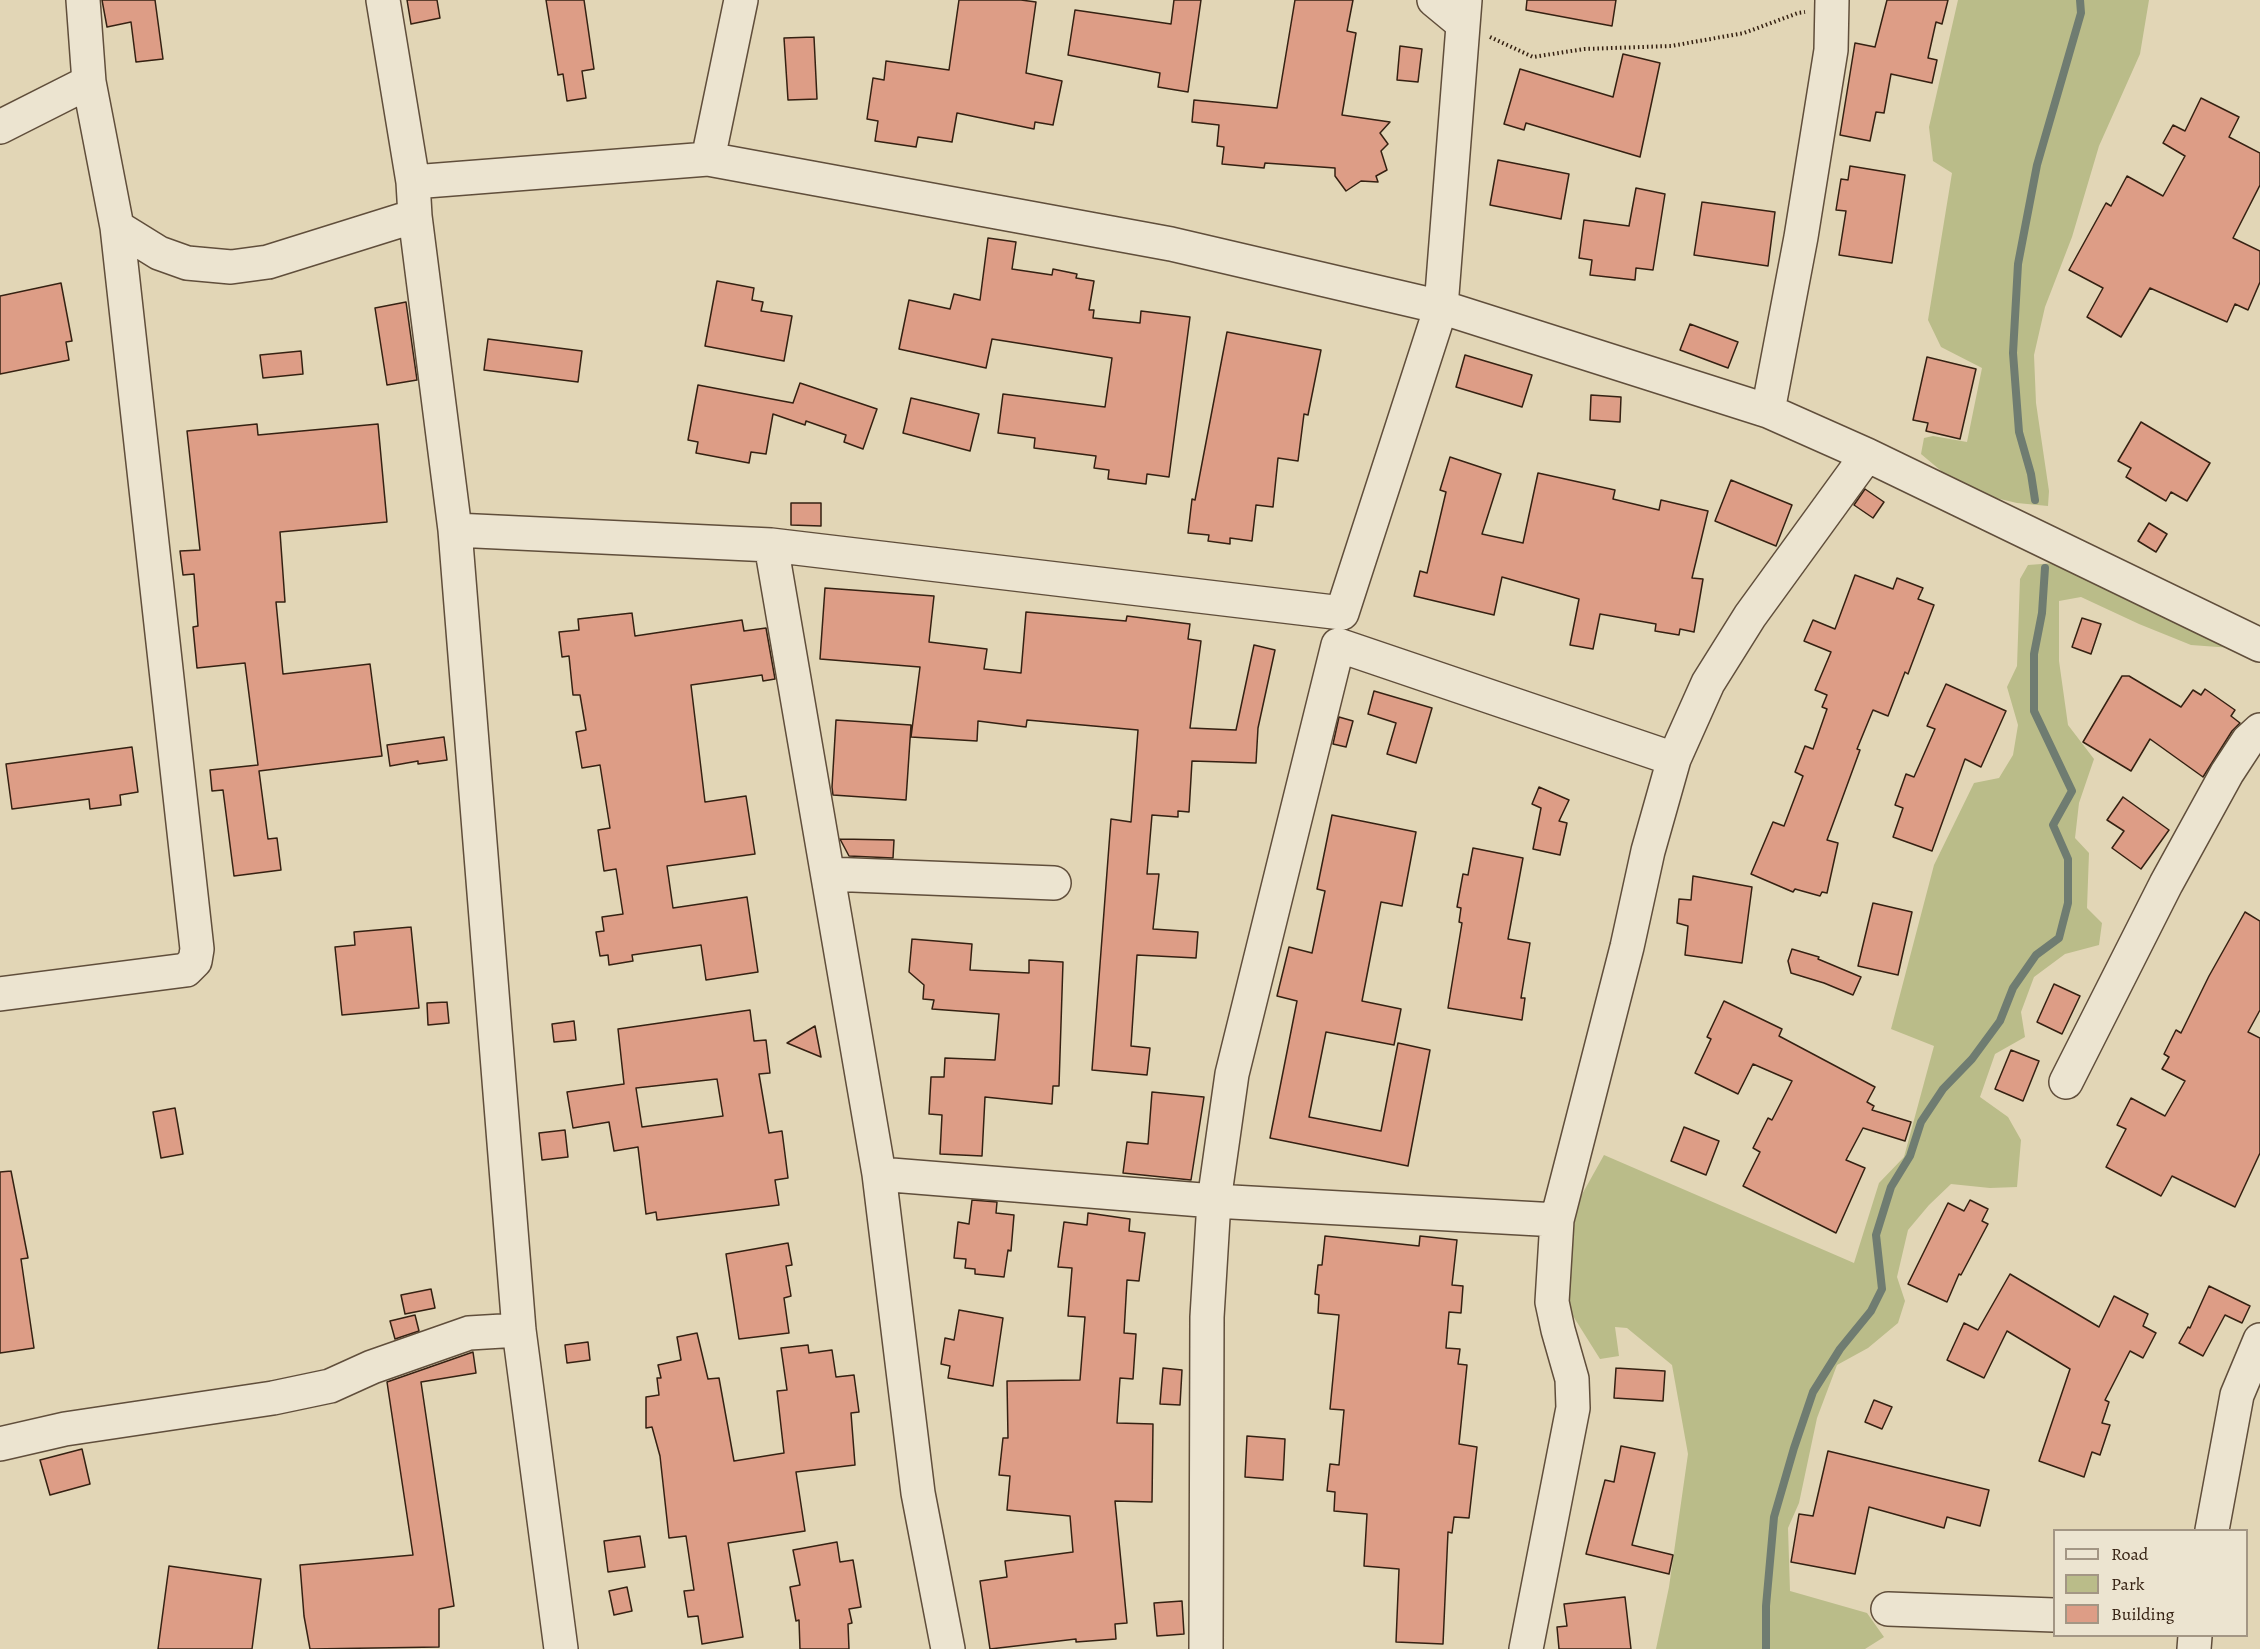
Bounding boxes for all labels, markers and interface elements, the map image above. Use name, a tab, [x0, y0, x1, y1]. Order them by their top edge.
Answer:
legend	[2053, 1529, 2248, 1637]
text: Road	[2111, 1542, 2148, 1566]
text: Park	[2111, 1572, 2145, 1596]
text: Building	[2111, 1602, 2175, 1626]

